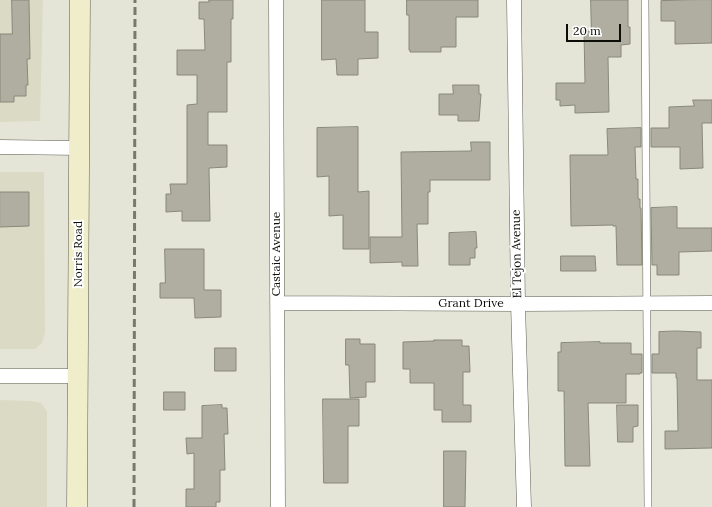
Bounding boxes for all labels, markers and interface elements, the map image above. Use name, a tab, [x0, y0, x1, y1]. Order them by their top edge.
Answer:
scale bar	[568, 16, 623, 42]
text: 20 m	[573, 23, 601, 38]
street label: El Tejon Avenue	[509, 209, 525, 299]
street label: Castaic Avenue	[270, 212, 284, 296]
street label: Norris Road	[72, 221, 86, 287]
street label: Grant Drive	[438, 297, 504, 311]

